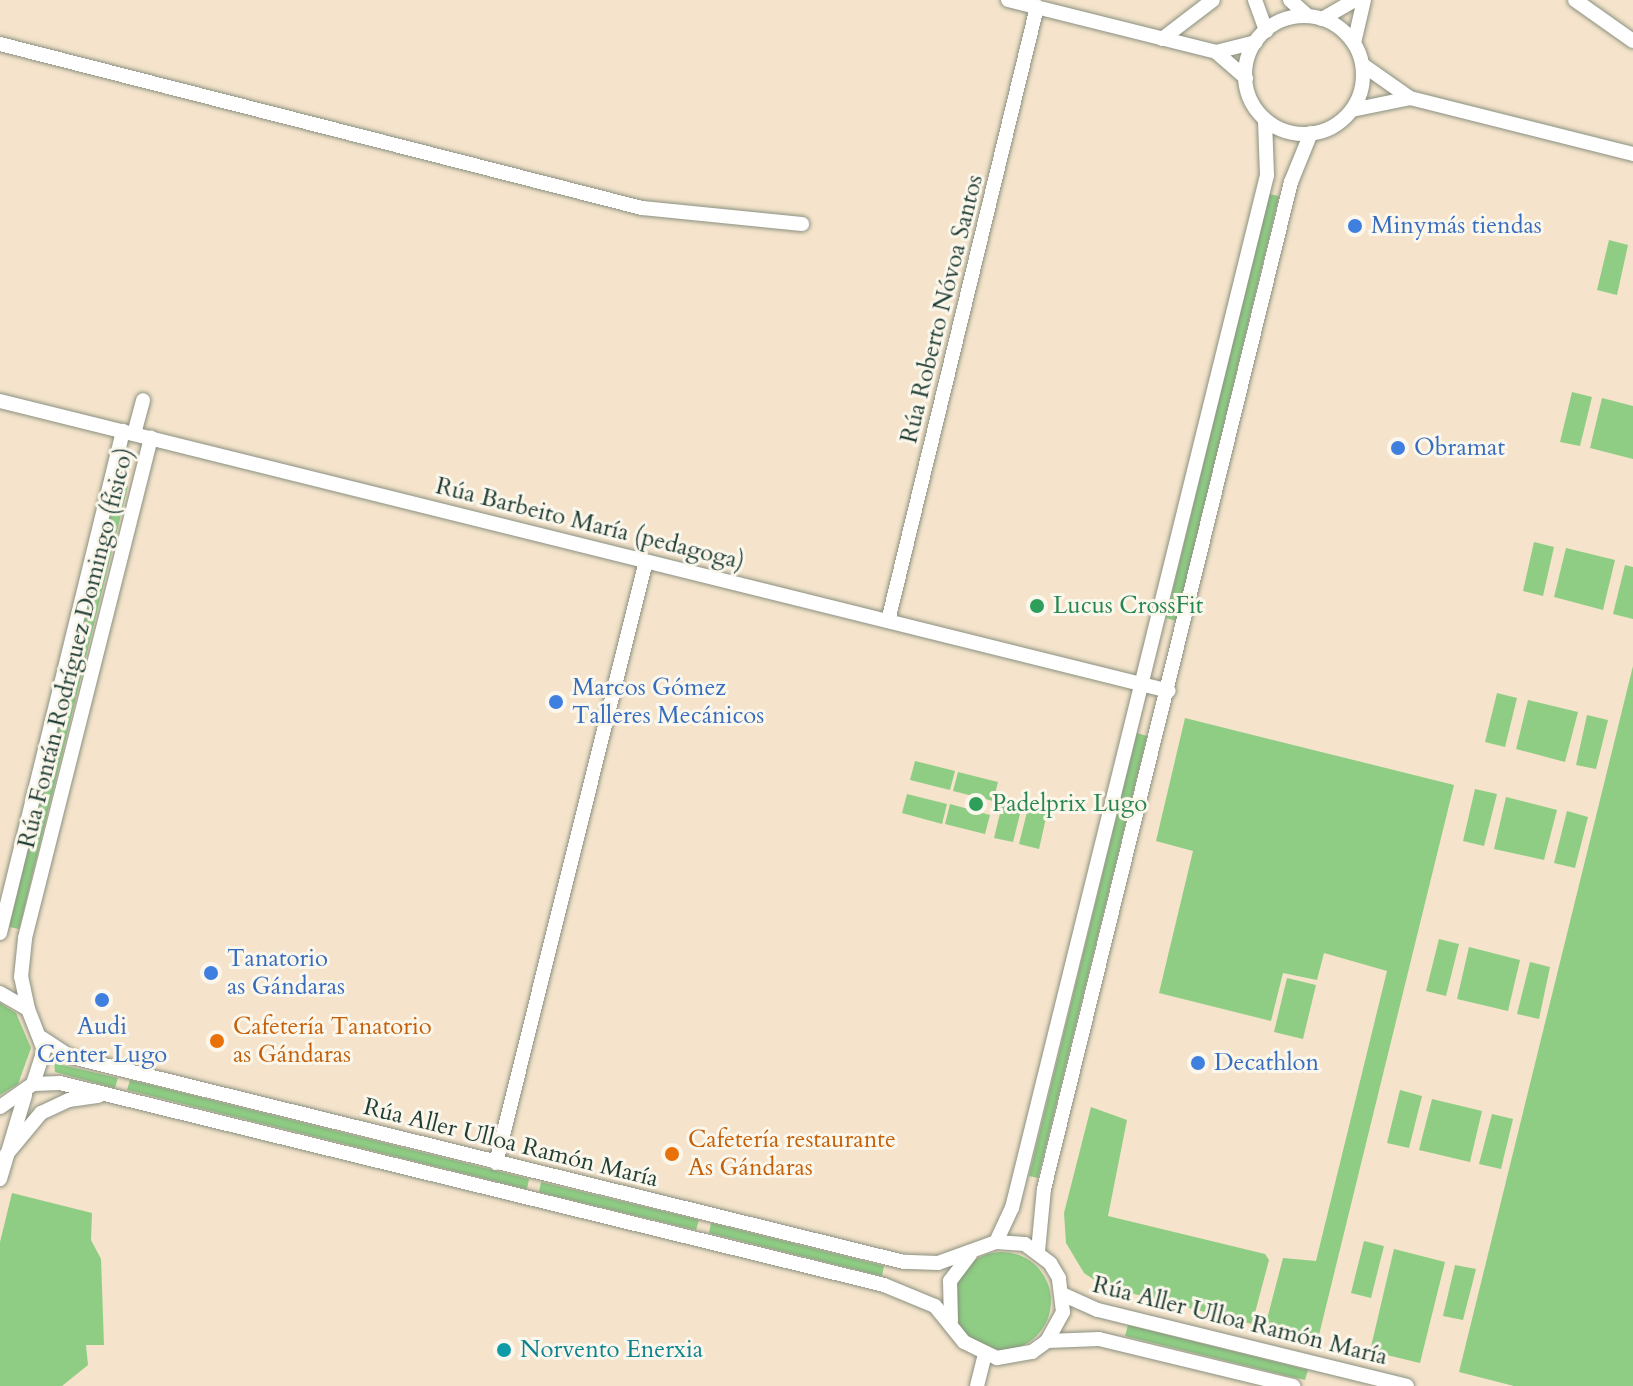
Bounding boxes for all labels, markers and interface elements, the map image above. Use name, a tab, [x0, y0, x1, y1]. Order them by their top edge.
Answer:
street label: Rúa Roberto Nóvoa Santos	[895, 172, 989, 446]
place label: Minymás tiendas	[1371, 212, 1542, 240]
marker: Minymás tiendas	[1346, 217, 1364, 235]
place label: Obramat	[1414, 434, 1505, 462]
marker: Obramat	[1389, 439, 1407, 457]
street label: Rúa Fontán Rodríguez Domingo (físico)	[12, 445, 140, 851]
street label: Rúa Barbeito María (pedagoga)	[433, 472, 747, 576]
place label: Lucus CrossFit	[1053, 592, 1203, 620]
marker: Lucus CrossFit	[1028, 597, 1046, 615]
place label: Marcos Gómez Talleres Mecánicos	[572, 674, 764, 730]
marker: Marcos Gómez Talleres Mecánicos	[547, 693, 565, 711]
place label: Padelprix Lugo	[992, 790, 1147, 818]
marker: Padelprix Lugo	[967, 795, 985, 813]
place label: Tanatorio as Gándaras	[227, 945, 345, 1001]
marker: Tanatorio as Gándaras	[202, 964, 220, 982]
marker: Audi Center Lugo	[93, 991, 111, 1009]
place label: Audi Center Lugo	[37, 1013, 167, 1069]
place label: Cafetería Tanatorio as Gándaras	[233, 1013, 432, 1069]
marker: Cafetería Tanatorio as Gándaras	[208, 1032, 226, 1050]
place label: Decathlon	[1214, 1049, 1319, 1077]
marker: Decathlon	[1189, 1054, 1207, 1072]
street label: Rúa Aller Ulloa Ramón María	[361, 1092, 661, 1194]
place label: Cafetería restaurante As Gándaras	[688, 1126, 896, 1182]
marker: Cafetería restaurante As Gándaras	[663, 1145, 681, 1163]
street label: Rúa Aller Ulloa Ramón María	[1090, 1270, 1390, 1372]
place label: Norvento Enerxia	[520, 1336, 703, 1364]
marker: Norvento Enerxia	[495, 1341, 513, 1359]

